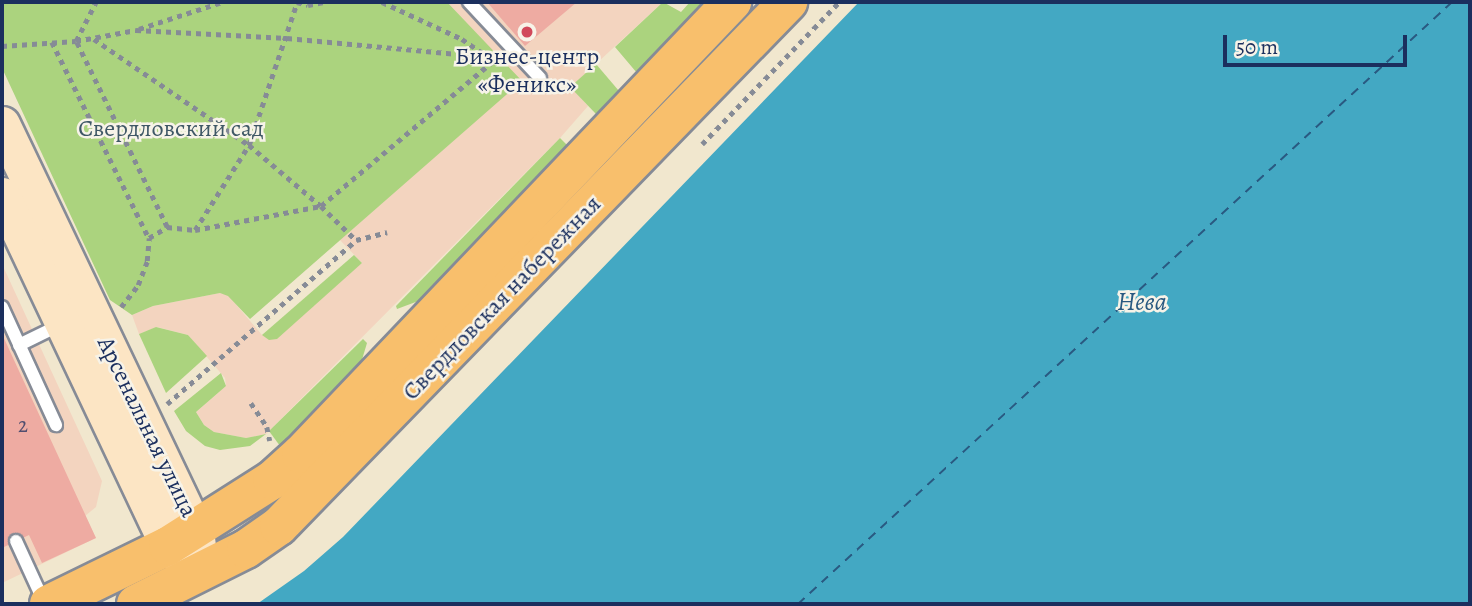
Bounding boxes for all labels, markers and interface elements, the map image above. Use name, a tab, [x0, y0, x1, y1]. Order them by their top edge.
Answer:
scale bar	[1227, 21, 1411, 65]
marker: Бизнес-центр «Феникс»	[519, 24, 535, 40]
text: 50 m	[1236, 33, 1278, 61]
place label: Бизнес-центр «Феникс»	[455, 43, 599, 99]
park label: Свердловский сад	[78, 115, 264, 143]
street label: Свердловская набережная	[397, 190, 607, 406]
water label: Нева	[1117, 286, 1167, 318]
street label: Арсенальная улица	[91, 332, 203, 522]
house number: 2	[18, 412, 28, 438]

